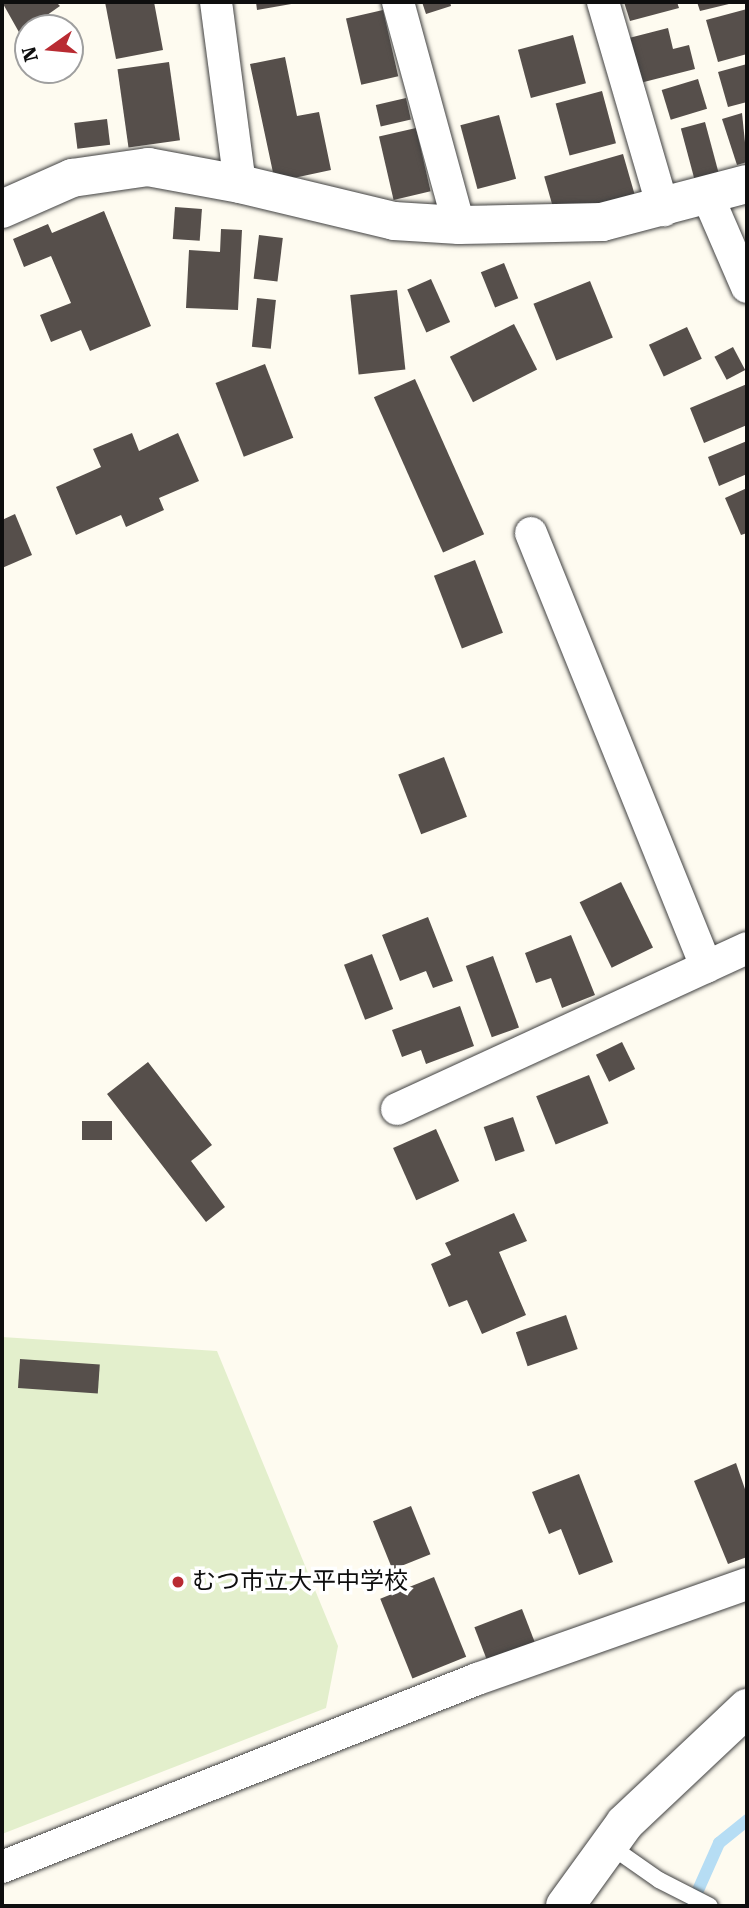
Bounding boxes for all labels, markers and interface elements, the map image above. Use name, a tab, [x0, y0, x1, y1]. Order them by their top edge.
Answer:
north arrow	[14, 14, 84, 84]
text: N	[17, 44, 43, 64]
place label: むつ市立大平中学校	[192, 1568, 408, 1596]
marker: むつ市立大平中学校	[170, 1574, 186, 1590]

